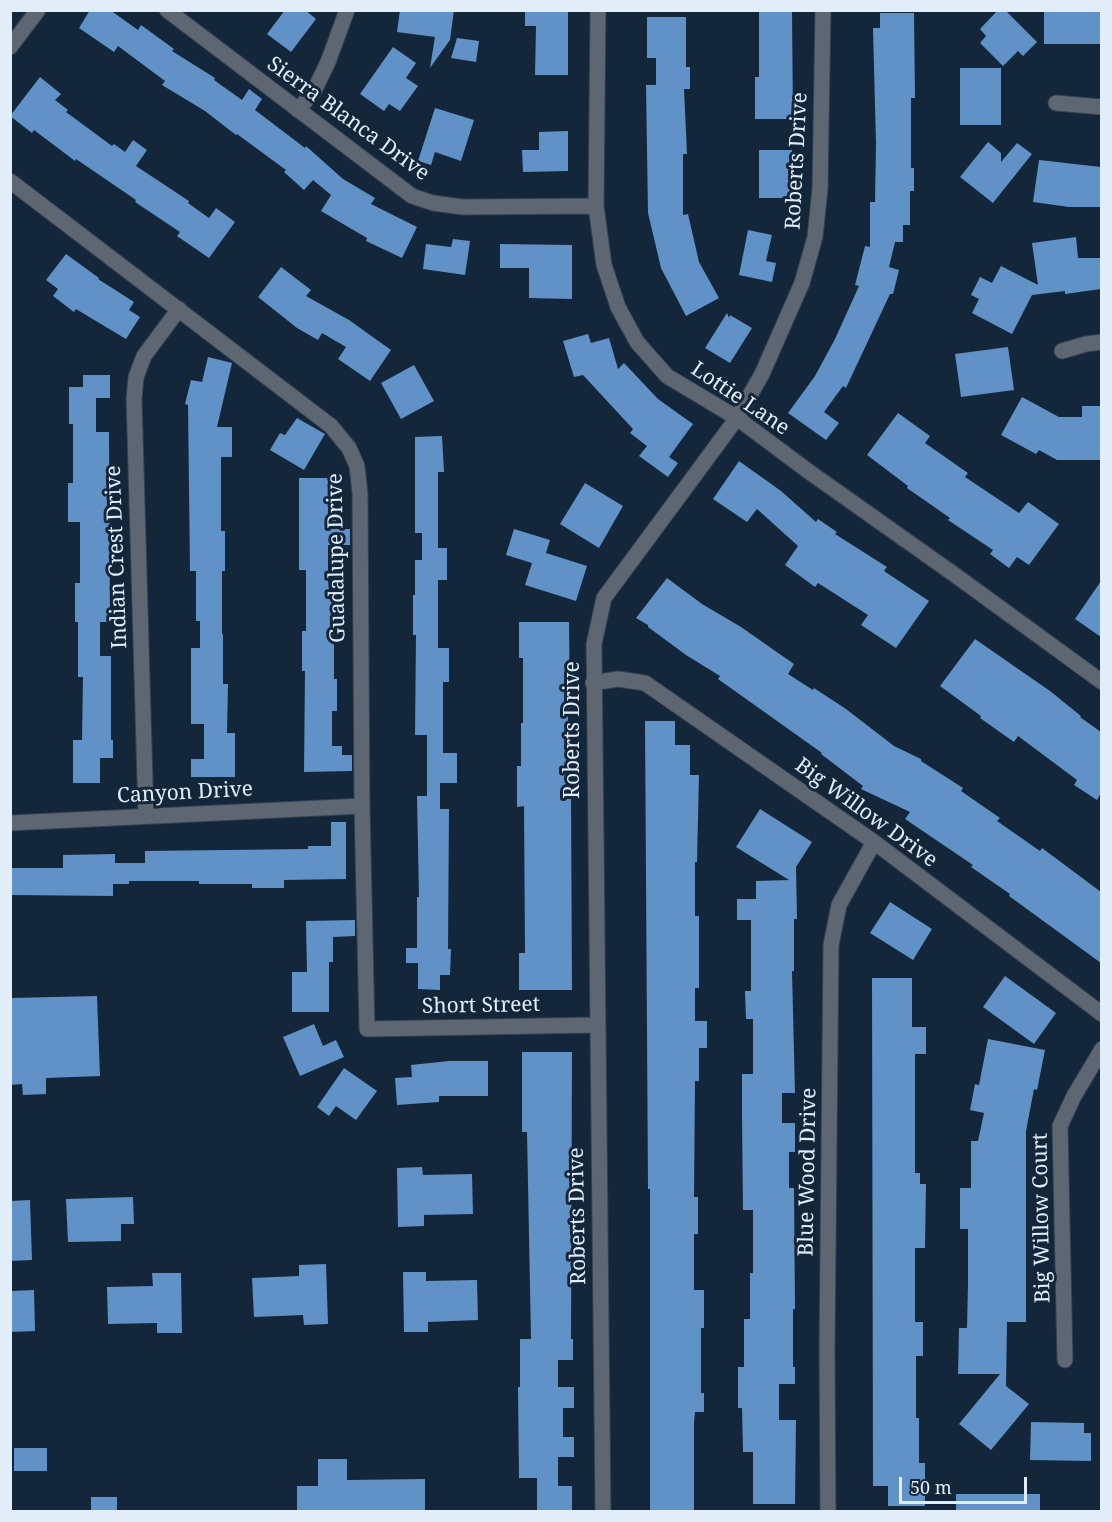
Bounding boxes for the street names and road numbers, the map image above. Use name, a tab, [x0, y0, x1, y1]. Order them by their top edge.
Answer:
street label: Sierra Blanca Drive	[262, 52, 434, 186]
street label: Roberts Drive	[781, 92, 813, 230]
street label: Lottie Lane	[686, 357, 794, 441]
street label: Indian Crest Drive	[101, 465, 133, 649]
street label: Guadalupe Drive	[323, 473, 351, 643]
street label: Roberts Drive	[560, 661, 586, 799]
street label: Big Willow Drive	[790, 753, 942, 873]
street label: Canyon Drive	[116, 777, 254, 809]
street label: Short Street	[422, 992, 540, 1020]
street label: Blue Wood Drive	[794, 1087, 822, 1257]
street label: Big Willow Court	[1028, 1133, 1056, 1303]
street label: Roberts Drive	[564, 1147, 592, 1285]

